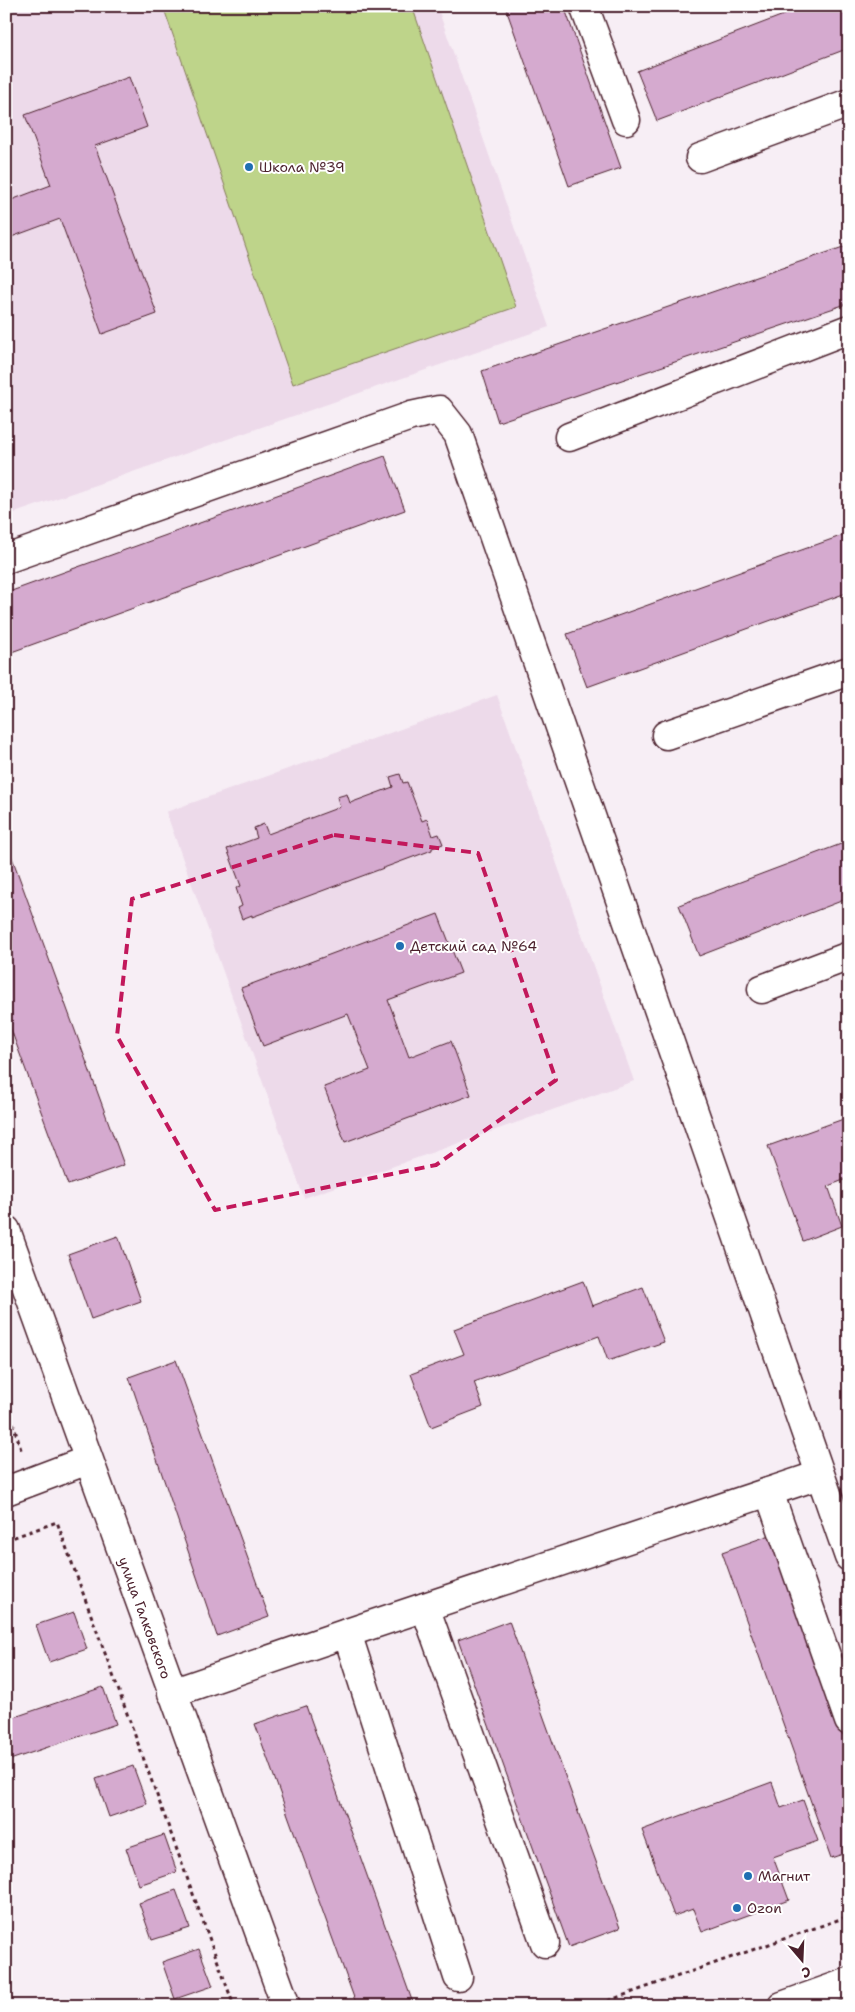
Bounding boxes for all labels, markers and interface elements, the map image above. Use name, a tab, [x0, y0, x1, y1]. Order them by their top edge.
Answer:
place label: Школа №39	[259, 158, 345, 176]
marker: Школа №39	[243, 161, 255, 173]
place label: Детский сад №64	[410, 937, 537, 955]
marker: Детский сад №64	[394, 940, 406, 952]
street label: улица Галковского	[115, 1555, 175, 1681]
place label: Магнит	[758, 1867, 811, 1885]
marker: Магнит	[742, 1870, 754, 1882]
place label: Ozon	[747, 1899, 782, 1917]
marker: Ozon	[731, 1902, 743, 1914]
north arrow	[778, 1934, 828, 1984]
text: С	[799, 1962, 813, 1982]

